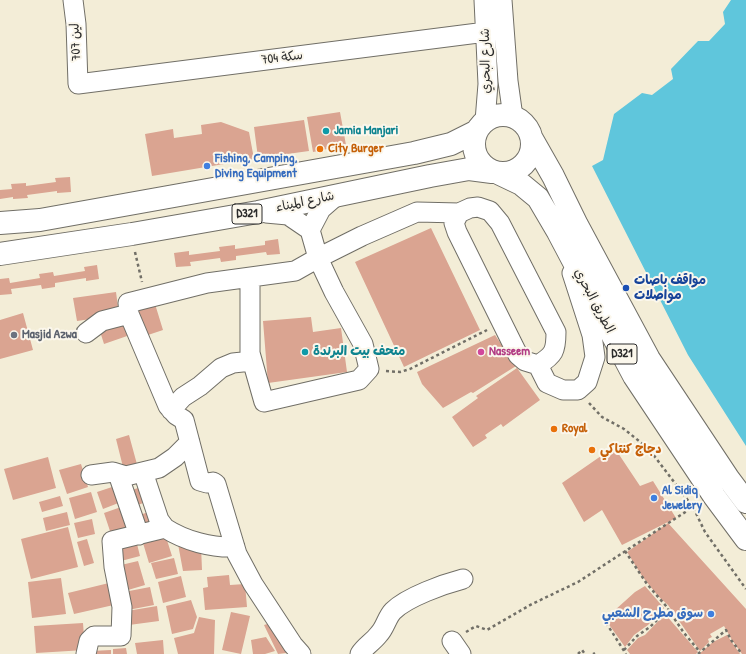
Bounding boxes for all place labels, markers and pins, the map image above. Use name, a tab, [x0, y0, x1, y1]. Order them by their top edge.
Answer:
place label: Jamia Manjari	[334, 123, 399, 139]
marker: Jamia Manjari	[321, 126, 331, 136]
place label: City Burger	[328, 141, 384, 157]
marker: City Burger	[315, 144, 325, 154]
place label: Fishing, Camping, Diving Equipment	[215, 151, 297, 182]
marker: Fishing, Camping, Diving Equipment	[202, 161, 212, 171]
place label: مواقف باصات مواصلات	[634, 273, 706, 304]
marker: مواقف باصات مواصلات	[621, 283, 631, 293]
place label: Masjid Azwa	[22, 327, 77, 343]
marker: Masjid Azwa	[9, 330, 19, 340]
place label: متحف بيت البرندة	[313, 344, 405, 360]
place label: Nasseem	[489, 344, 530, 360]
marker: متحف بيت البرندة	[300, 347, 310, 357]
marker: Nasseem	[476, 347, 486, 357]
place label: Royal	[562, 421, 587, 437]
marker: Royal	[549, 424, 559, 434]
place label: دجاج كنتاكي	[600, 442, 661, 458]
marker: دجاج كنتاكي	[587, 445, 597, 455]
place label: Al Sidiq Jewelery	[662, 483, 702, 514]
marker: Al Sidiq Jewelery	[649, 493, 659, 503]
place label: سوق مطرح الشعبي	[602, 606, 703, 622]
marker: سوق مطرح الشعبي	[706, 609, 716, 619]

